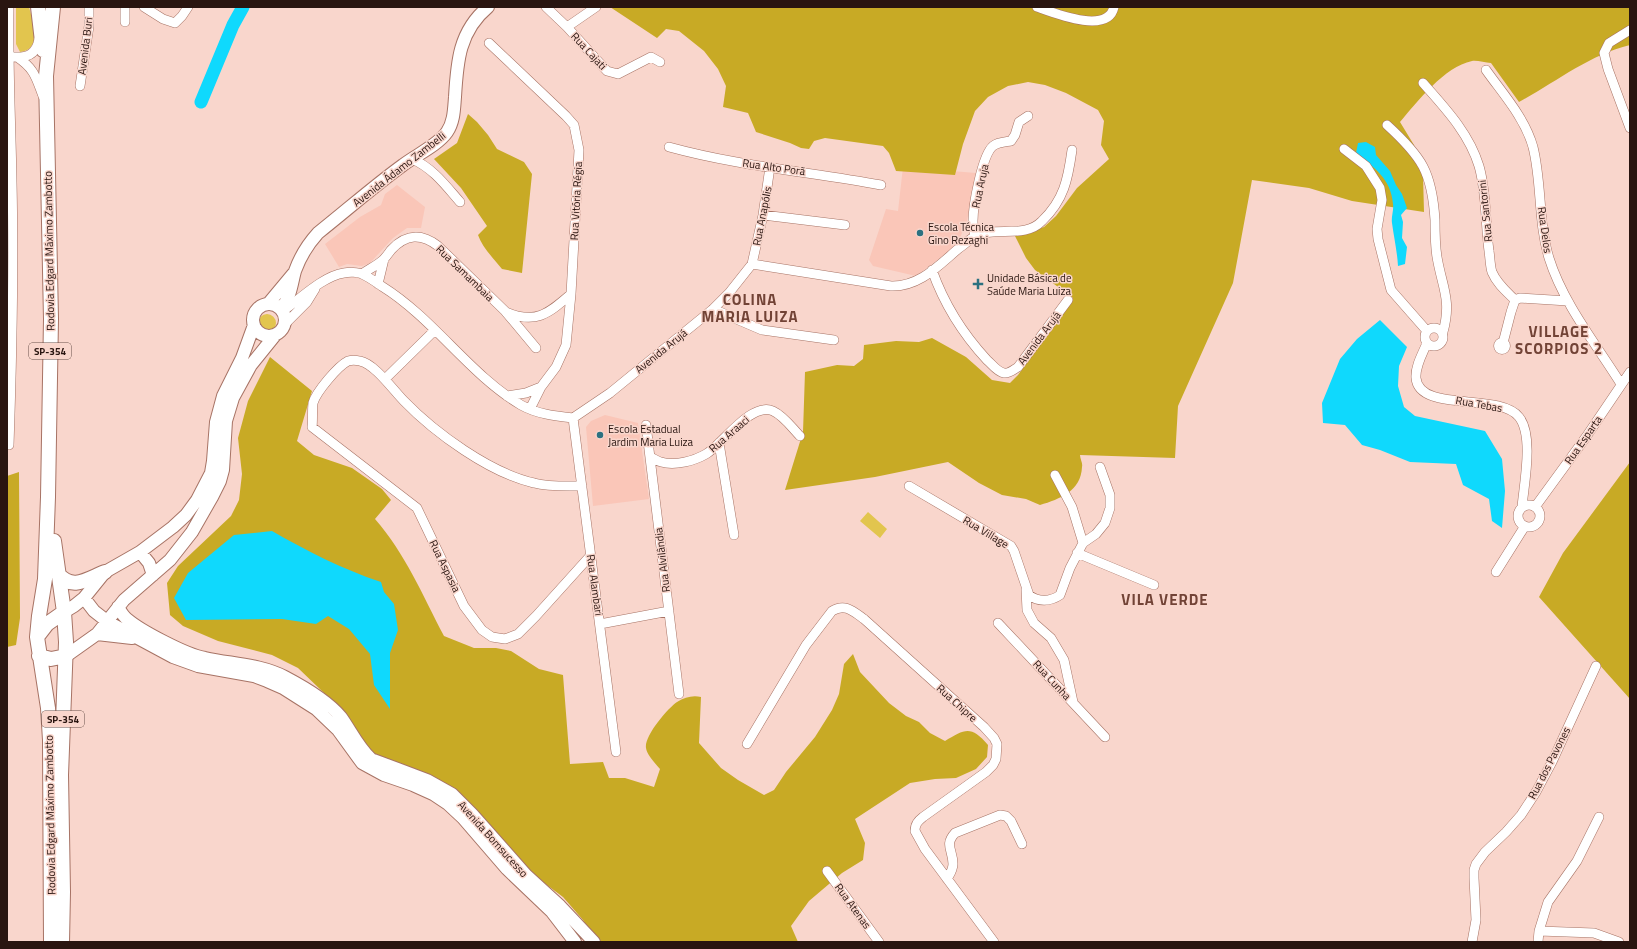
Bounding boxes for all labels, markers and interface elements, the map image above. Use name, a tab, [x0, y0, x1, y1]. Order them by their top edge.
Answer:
street label: Avenida Buri	[74, 16, 96, 76]
street label: Rua Cajati	[567, 29, 611, 73]
street label: Avenida Ádamo Zambelli	[349, 128, 449, 210]
street label: Rua Alto Porã	[742, 155, 807, 179]
street label: Rua Vitória Régia	[566, 161, 586, 241]
street label: Rua Aruja	[968, 162, 993, 209]
street label: Rodovia Edgard Máximo Zambotto	[40, 171, 58, 331]
street label: Rua Santorini	[1474, 179, 1496, 243]
street label: Rua Anapólis	[748, 185, 776, 247]
street label: Rua Delos	[1534, 206, 1556, 254]
place label: Escola Técnica Gino Rezaghi	[928, 219, 994, 248]
marker: Escola Técnica Gino Rezaghi	[915, 228, 925, 238]
street label: Rua Samambaia	[432, 241, 498, 305]
place label: Unidade Básica de Saúde Maria Luiza	[987, 270, 1072, 299]
marker: Unidade Básica de Saúde Maria Luiza	[972, 278, 984, 290]
district label: COLINA MARIA LUIZA	[702, 288, 798, 328]
street label: Avenida Arujá	[1014, 308, 1065, 368]
district label: VILLAGE SCORPIOS 2	[1515, 320, 1603, 360]
street label: Avenida Arujá	[631, 325, 691, 377]
road number: SP-354	[29, 343, 71, 359]
street label: Rua Tebas	[1454, 392, 1504, 416]
street label: Rua Araaci	[705, 412, 753, 456]
street label: Rua Esparta	[1560, 412, 1606, 468]
place label: Escola Estadual Jardim Maria Luiza	[608, 421, 694, 450]
marker: Escola Estadual Jardim Maria Luiza	[595, 430, 605, 440]
street label: Rua Village	[960, 512, 1012, 552]
street label: Rua Alvilândia	[650, 526, 674, 593]
street label: Rua Aspasia	[425, 537, 465, 595]
street label: Rua Alambari	[583, 553, 607, 617]
district label: VILA VERDE	[1121, 588, 1209, 611]
street label: Rua Cunha	[1029, 656, 1075, 704]
street label: Rua Chipre	[933, 680, 981, 726]
road number: SP-354	[42, 711, 84, 727]
street label: Rua dos Pavones	[1524, 724, 1574, 802]
street label: Rodovia Edgard Máximo Zambotto	[41, 735, 59, 895]
street label: Avenida Bomsucesso	[454, 797, 532, 881]
street label: Rua Atenas	[831, 880, 875, 932]

